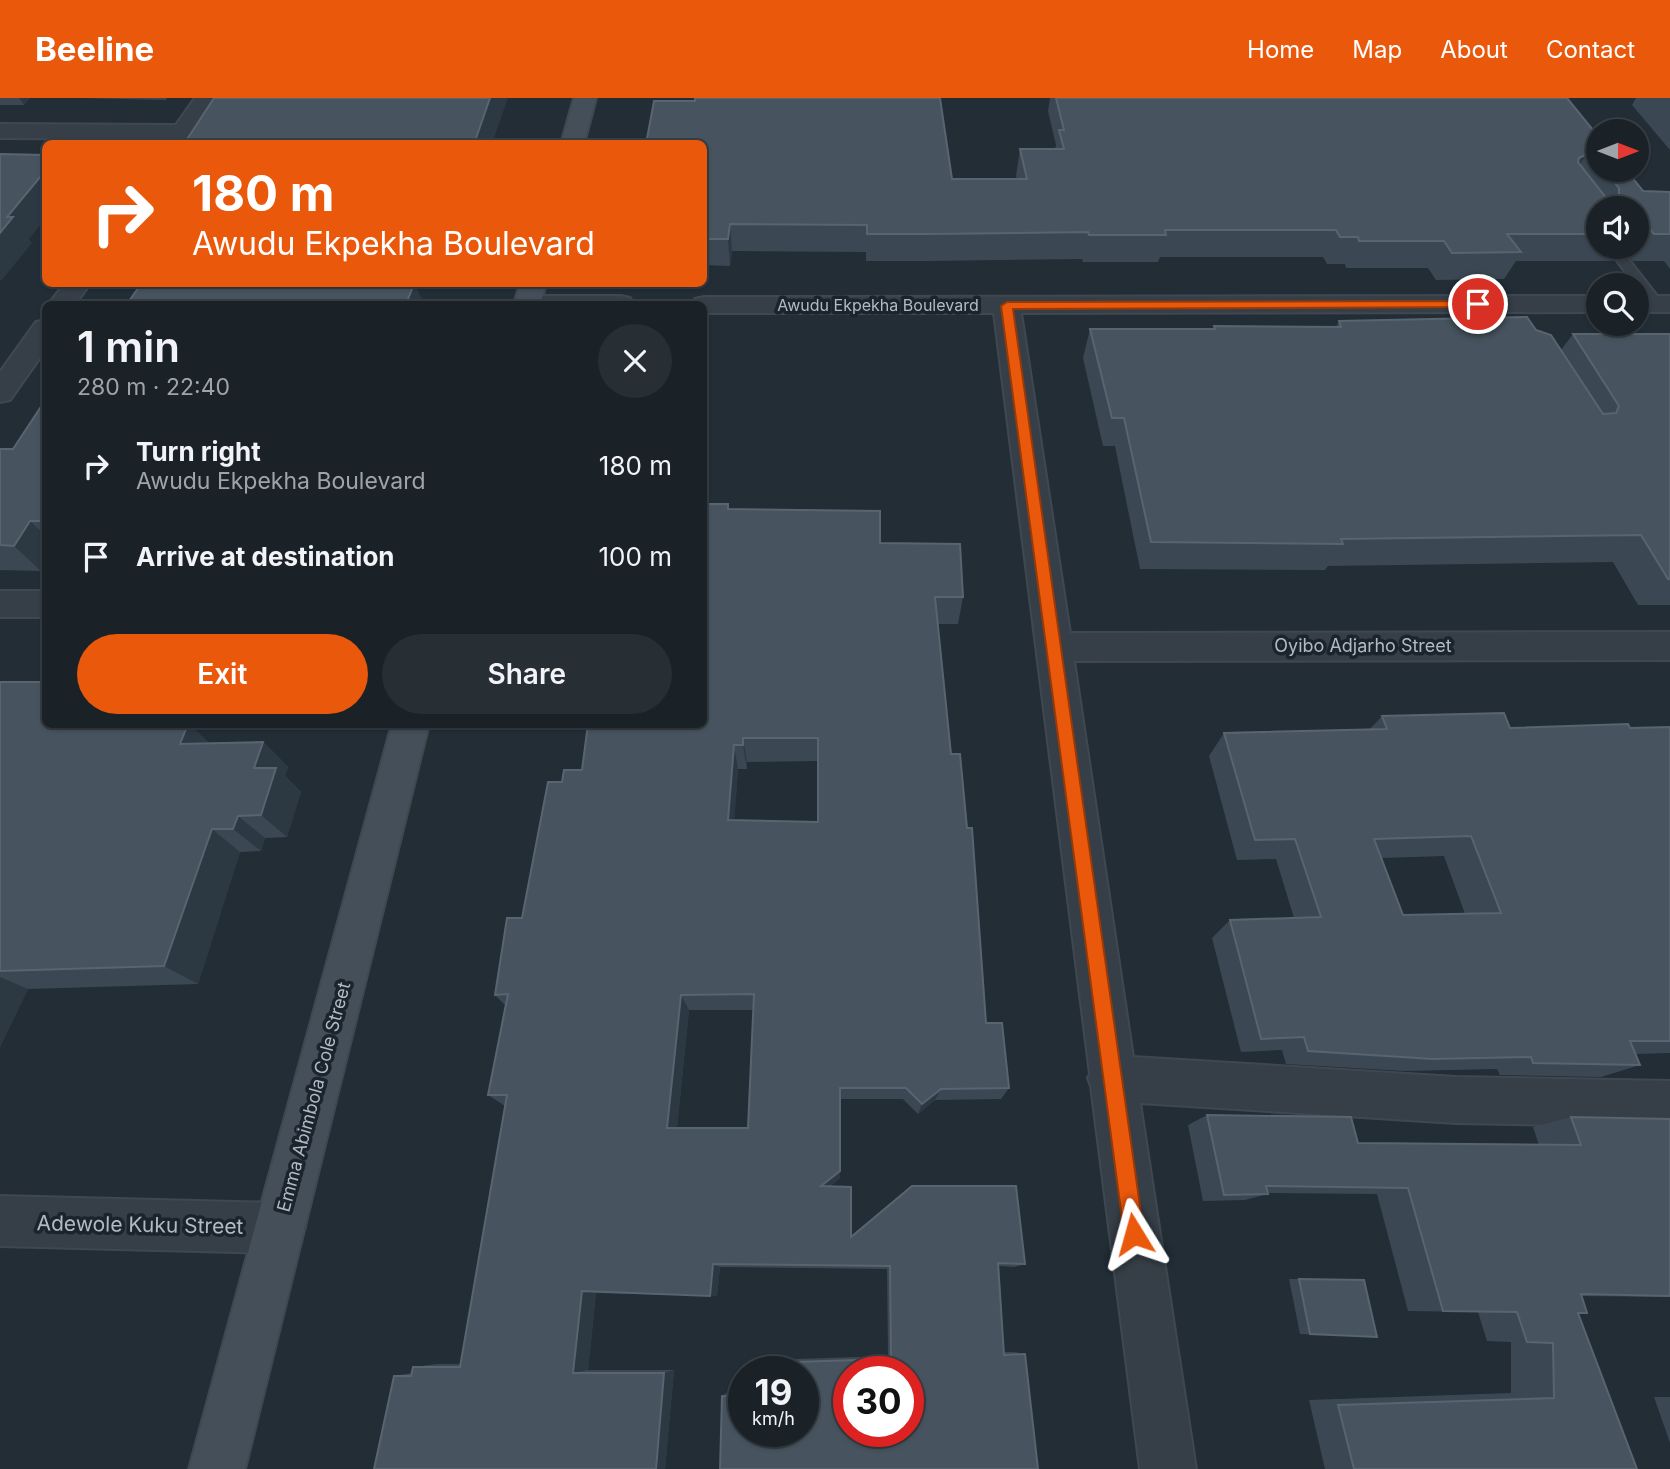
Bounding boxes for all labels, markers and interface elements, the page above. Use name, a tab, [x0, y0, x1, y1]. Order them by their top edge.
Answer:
text: Beeline	[35, 29, 154, 69]
text: Home	[1247, 35, 1314, 64]
text: Map	[1352, 35, 1402, 64]
text: About	[1440, 35, 1508, 64]
text: Contact	[1546, 35, 1635, 64]
north arrow	[1586, 119, 1648, 182]
map controls	[1586, 119, 1649, 336]
text: 180 m	[192, 164, 334, 223]
icon: right	[77, 168, 168, 259]
button: sound	[1586, 196, 1649, 259]
text: Awudu Ekpekha Boulevard	[192, 224, 595, 263]
button: search	[1586, 273, 1649, 336]
pin	[1448, 274, 1508, 334]
icon: arrive	[1459, 285, 1497, 323]
street label: Awudu Ekpekha Boulevard	[777, 295, 979, 315]
text: 1 min	[77, 321, 180, 372]
button: close	[598, 324, 672, 398]
text: 280 m · 22:40	[77, 373, 230, 401]
text: Turn right	[136, 436, 261, 467]
icon: right	[77, 447, 115, 485]
text: 180 m	[599, 450, 672, 481]
text: Awudu Ekpekha Boulevard	[136, 467, 426, 495]
icon: arrive	[77, 538, 115, 576]
text: Arrive at destination	[136, 541, 395, 572]
text: 100 m	[599, 541, 672, 572]
button: Exit	[77, 634, 368, 714]
button: Share	[382, 634, 672, 714]
street label: Oyibo Adjarho Street	[1274, 635, 1452, 656]
street label: Emma Abimbola Cole Street	[273, 980, 354, 1214]
position arrow	[1097, 1197, 1171, 1271]
street label: Adewole Kuku Street	[36, 1210, 244, 1239]
speed limit sign: 30	[833, 1356, 924, 1447]
text: 19	[755, 1371, 792, 1413]
text: km/h	[752, 1408, 795, 1429]

